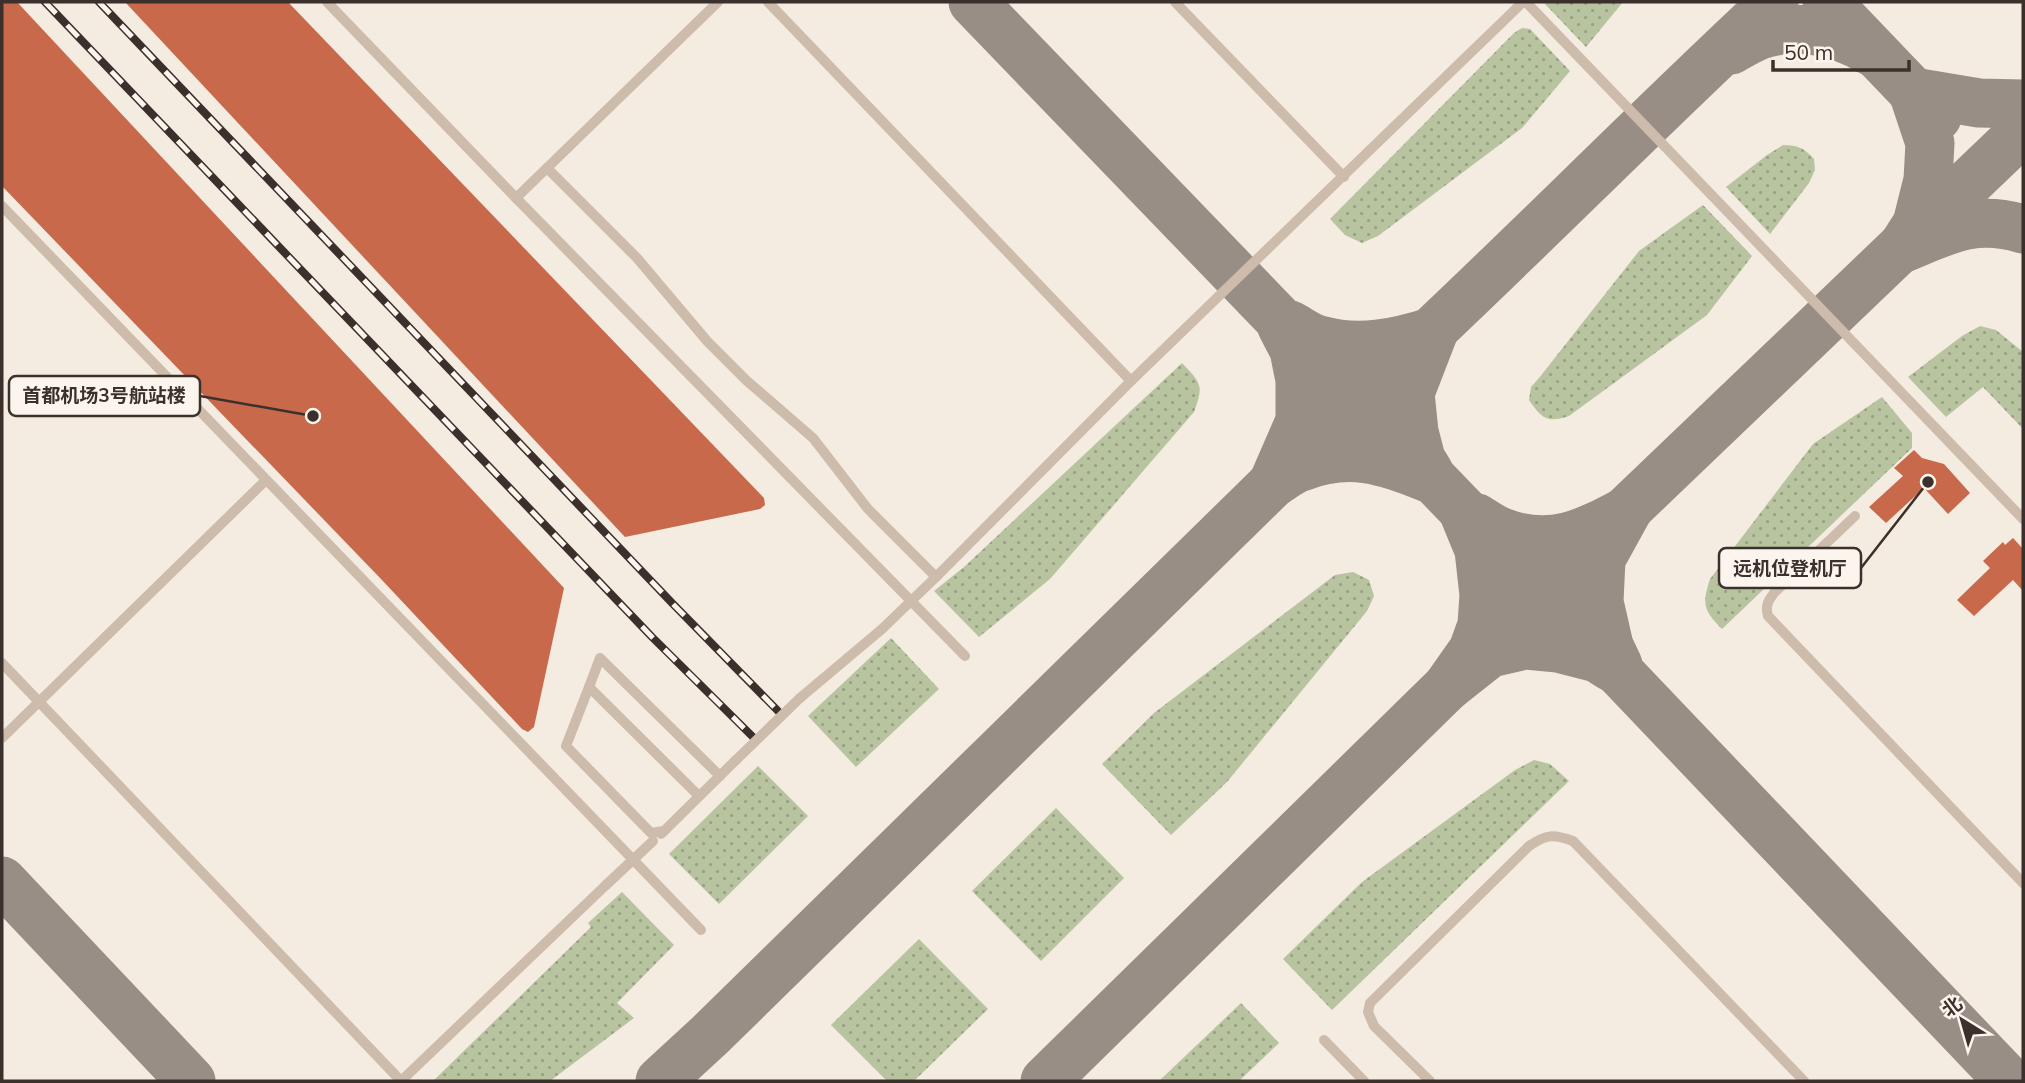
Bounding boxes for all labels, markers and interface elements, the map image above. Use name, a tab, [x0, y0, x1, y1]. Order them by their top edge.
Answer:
scale bar	[1773, 28, 1910, 72]
text: 50 m	[1784, 39, 1833, 65]
callout: 首都机场3号航站楼	[9, 376, 200, 416]
text: 首都机场3号航站楼	[22, 383, 186, 407]
callout: 远机位登机厅	[1719, 548, 1861, 588]
text: 远机位登机厅	[1733, 556, 1847, 580]
north arrow	[1927, 985, 1997, 1055]
text: 北	[1937, 991, 1967, 1022]

